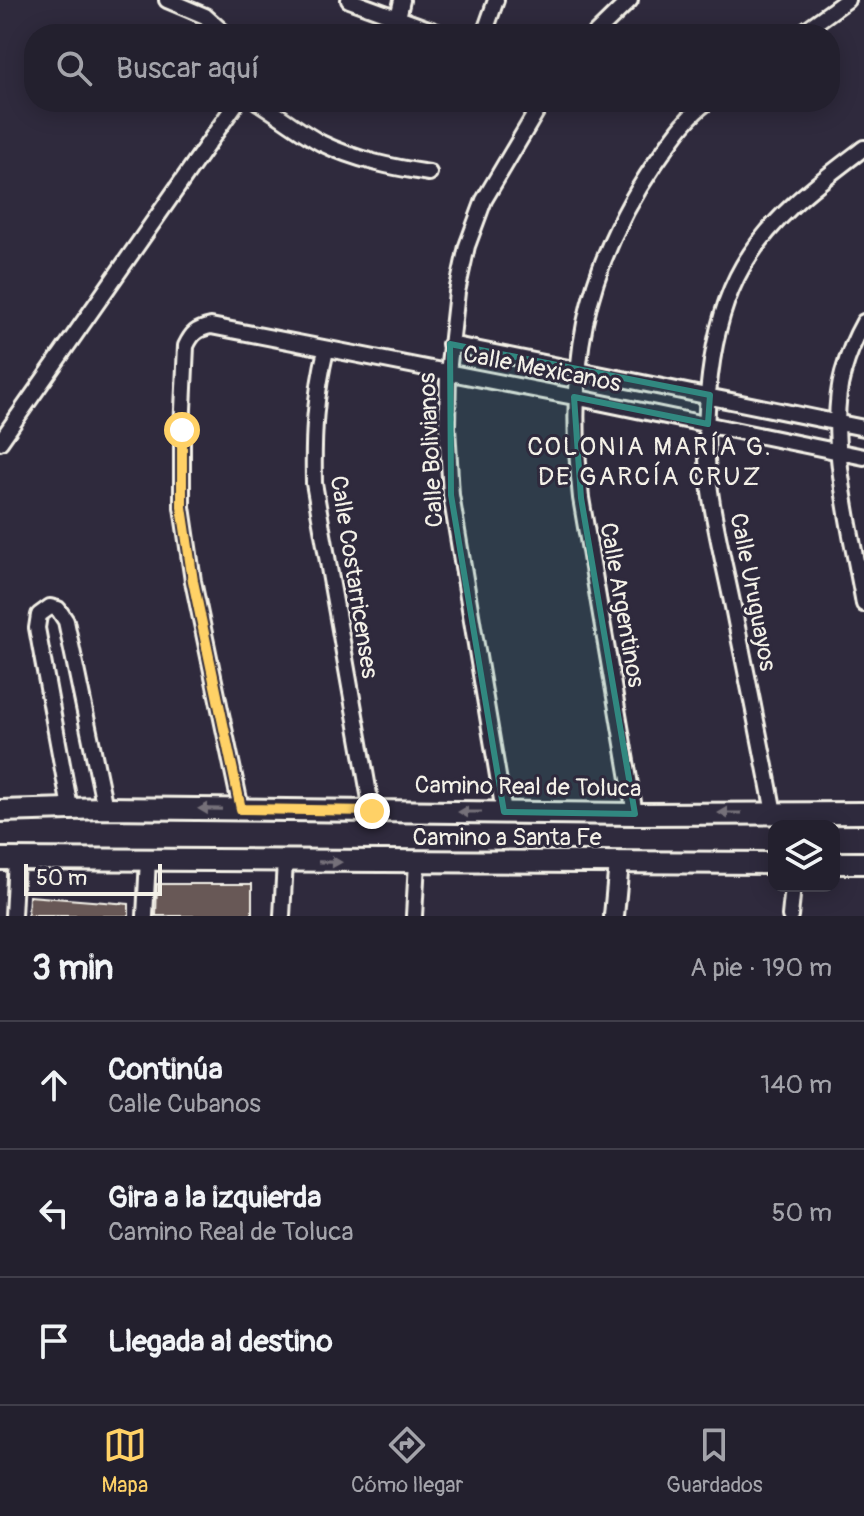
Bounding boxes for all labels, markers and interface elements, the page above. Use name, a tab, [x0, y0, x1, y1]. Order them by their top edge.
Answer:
search box	[24, 24, 840, 112]
icon: search	[52, 46, 96, 90]
text: Buscar aquí	[116, 50, 259, 87]
street label: Calle Mexicanos	[461, 339, 624, 399]
street label: Calle Bolivianos	[412, 372, 450, 528]
route start	[164, 412, 200, 448]
district label: COLONIA MARÍA G. DE GARCÍA CRUZ	[527, 431, 773, 493]
street label: Calle Costarricenses	[324, 473, 384, 681]
street label: Calle Uruguayos	[723, 511, 783, 674]
street label: Calle Argentinos	[593, 520, 651, 690]
street label: Camino Real de Toluca	[414, 771, 642, 803]
route end	[354, 793, 390, 829]
one-way arrow	[197, 803, 222, 815]
one-way arrow	[457, 806, 482, 818]
one-way arrow	[717, 807, 742, 819]
map controls	[768, 820, 840, 892]
button: layers	[768, 820, 840, 892]
street label: Camino a Santa Fe	[412, 823, 602, 852]
one-way arrow	[318, 856, 343, 868]
scale bar	[24, 860, 162, 896]
text: 50 m	[36, 864, 87, 892]
text: 3 min	[32, 947, 114, 990]
text: A pie · 190 m	[690, 952, 832, 984]
text: Continúa	[108, 1051, 223, 1088]
icon: ahead	[32, 1063, 76, 1107]
text: 140 m	[760, 1069, 832, 1101]
text: Calle Cubanos	[108, 1088, 261, 1120]
text: Gira a la izquierda	[108, 1179, 321, 1216]
icon: left	[32, 1191, 76, 1235]
text: 50 m	[771, 1197, 832, 1229]
text: Camino Real de Toluca	[108, 1216, 353, 1248]
icon: arrive	[32, 1319, 76, 1363]
text: Llegada al destino	[108, 1323, 333, 1360]
tab: Mapa	[101, 1423, 148, 1499]
tab: Cómo llegar	[351, 1423, 463, 1499]
tab: Guardados	[666, 1423, 763, 1499]

